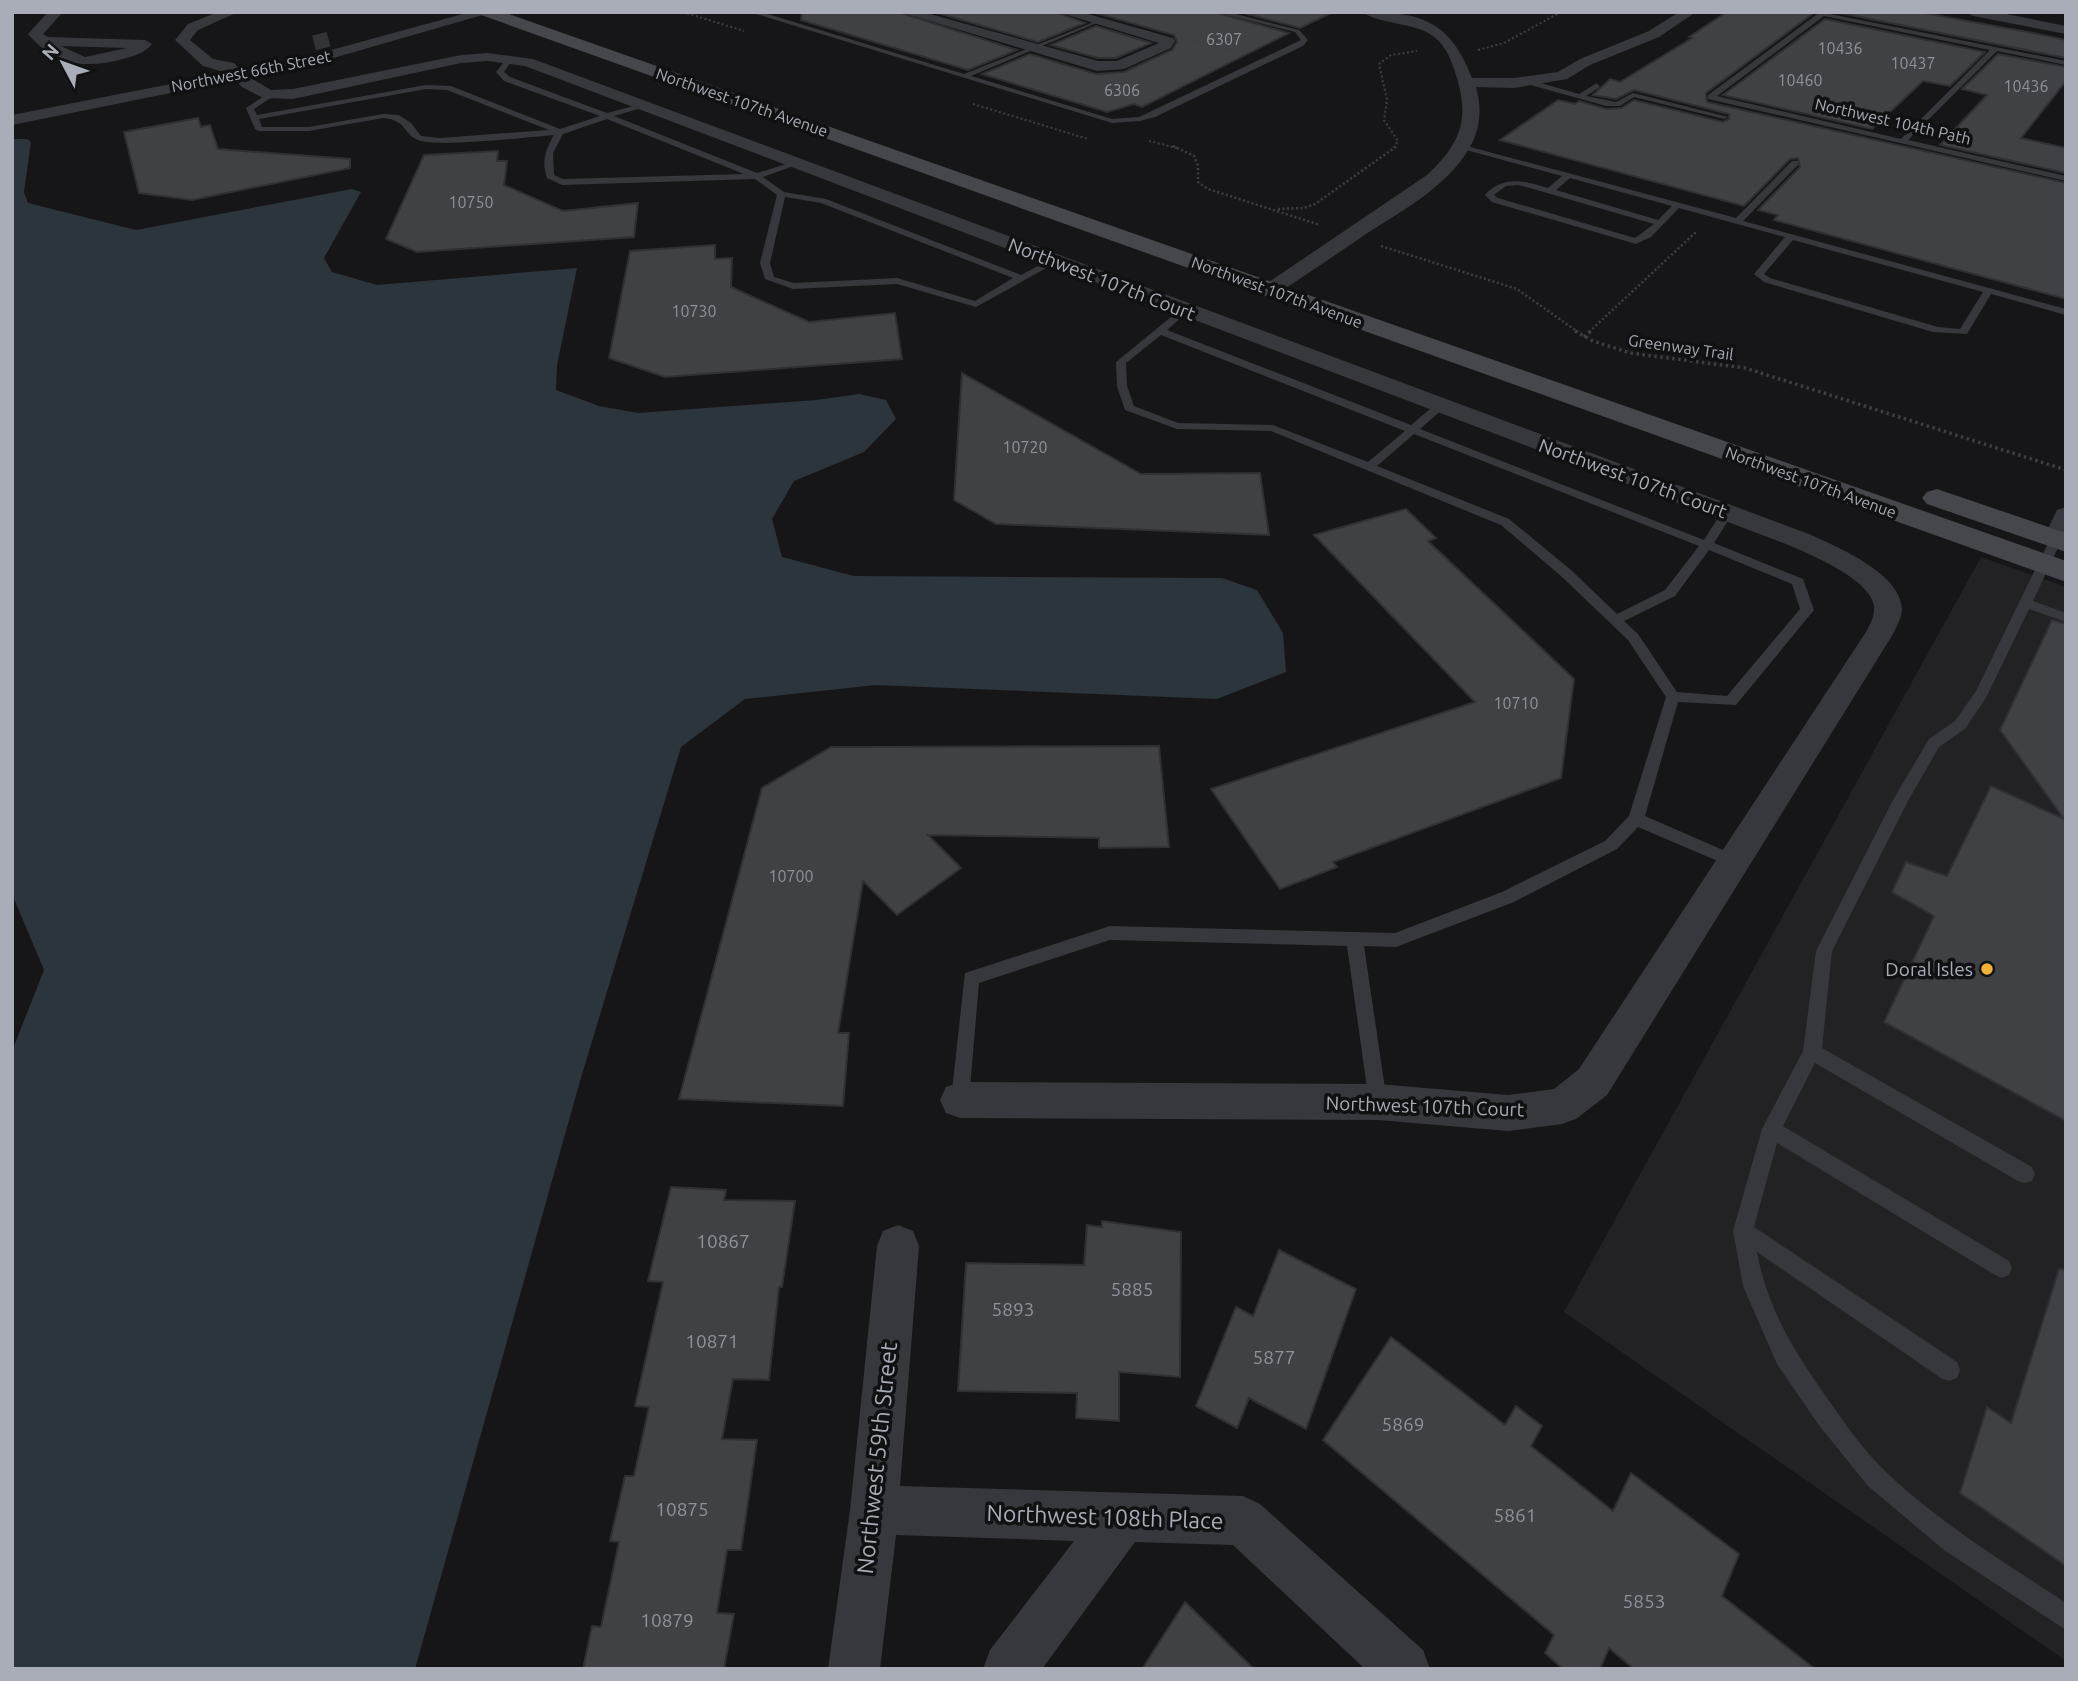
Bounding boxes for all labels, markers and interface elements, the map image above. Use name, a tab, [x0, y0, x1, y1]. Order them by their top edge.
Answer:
north arrow	[28, 28, 98, 98]
house number: 6307	[1206, 30, 1242, 48]
text: N	[37, 39, 63, 64]
house number: 10436	[1817, 39, 1863, 57]
street label: Northwest 66th Street	[170, 47, 333, 95]
house number: 10437	[1890, 54, 1936, 72]
street label: Northwest 107th Avenue	[654, 64, 830, 140]
house number: 10460	[1777, 71, 1823, 89]
house number: 10436	[2003, 77, 2049, 95]
house number: 6306	[1104, 81, 1140, 99]
street label: Northwest 104th Path	[1813, 94, 1973, 148]
house number: 10750	[448, 193, 494, 211]
street label: Northwest 107th Court	[1005, 233, 1199, 325]
street label: Northwest 107th Avenue	[1189, 253, 1365, 331]
house number: 10730	[671, 302, 717, 320]
street label: Greenway Trail	[1627, 331, 1735, 363]
street label: Northwest 107th Court	[1536, 434, 1731, 522]
house number: 10720	[1002, 438, 1048, 456]
street label: Northwest 107th Avenue	[1723, 443, 1899, 521]
house number: 10710	[1493, 694, 1539, 712]
house number: 10700	[768, 867, 814, 885]
place label: Doral Isles	[1885, 958, 1973, 980]
marker: Doral Isles	[1979, 961, 1995, 977]
street label: Northwest 107th Court	[1325, 1092, 1525, 1120]
house number: 10867	[696, 1230, 750, 1252]
house number: 5885	[1111, 1278, 1153, 1300]
house number: 5893	[992, 1298, 1034, 1320]
house number: 10871	[685, 1330, 739, 1352]
street label: Northwest 59th Street	[852, 1341, 901, 1575]
house number: 5877	[1253, 1346, 1295, 1368]
house number: 5869	[1382, 1413, 1424, 1435]
house number: 10875	[655, 1498, 709, 1520]
street label: Northwest 108th Place	[986, 1500, 1224, 1533]
house number: 5861	[1494, 1504, 1536, 1526]
house number: 5853	[1623, 1590, 1665, 1612]
house number: 10879	[640, 1609, 694, 1631]

